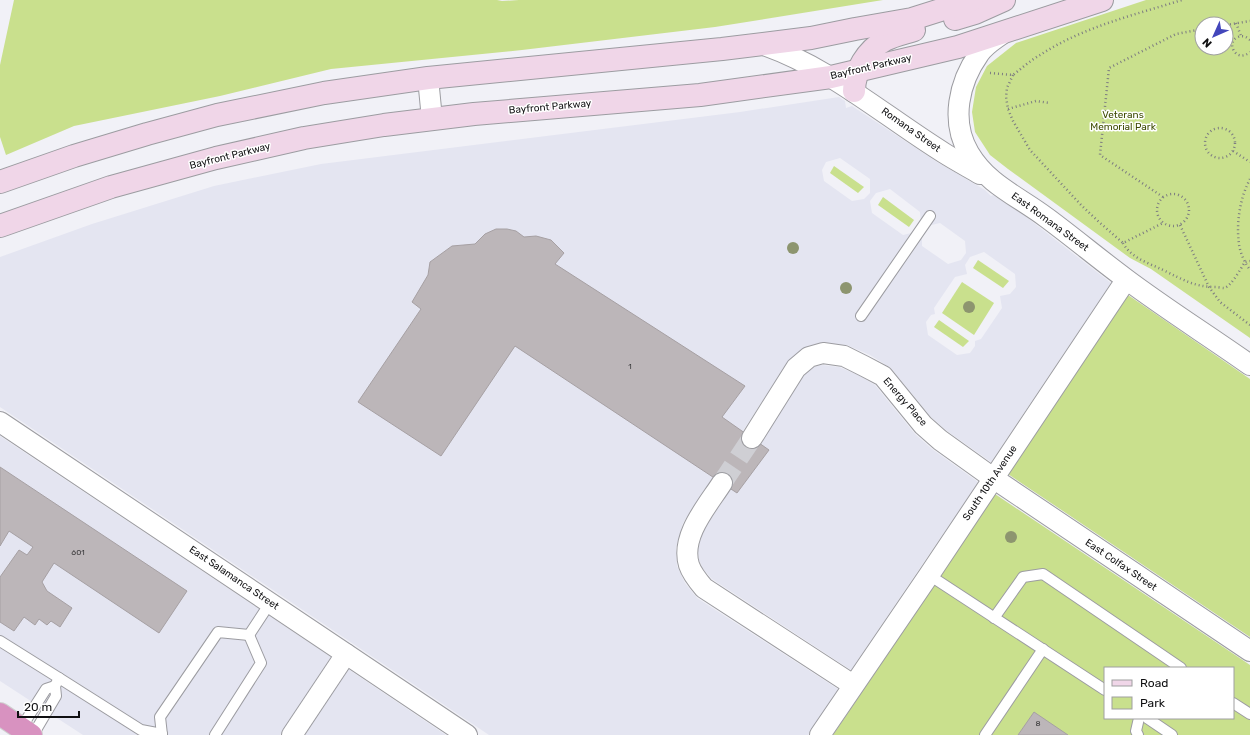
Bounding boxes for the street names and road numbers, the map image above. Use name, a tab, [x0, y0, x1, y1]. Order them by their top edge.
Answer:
street label: Bayfront Parkway	[829, 52, 913, 82]
street label: Bayfront Parkway	[508, 97, 592, 117]
street label: Romana Street	[879, 105, 943, 155]
street label: Bayfront Parkway	[188, 140, 272, 172]
street label: East Romana Street	[1009, 190, 1091, 254]
street label: Energy Place	[881, 375, 930, 429]
street label: South 10th Avenue	[960, 443, 1020, 523]
street label: East Colfax Street	[1083, 537, 1159, 593]
street label: East Salamanca Street	[187, 544, 281, 613]

